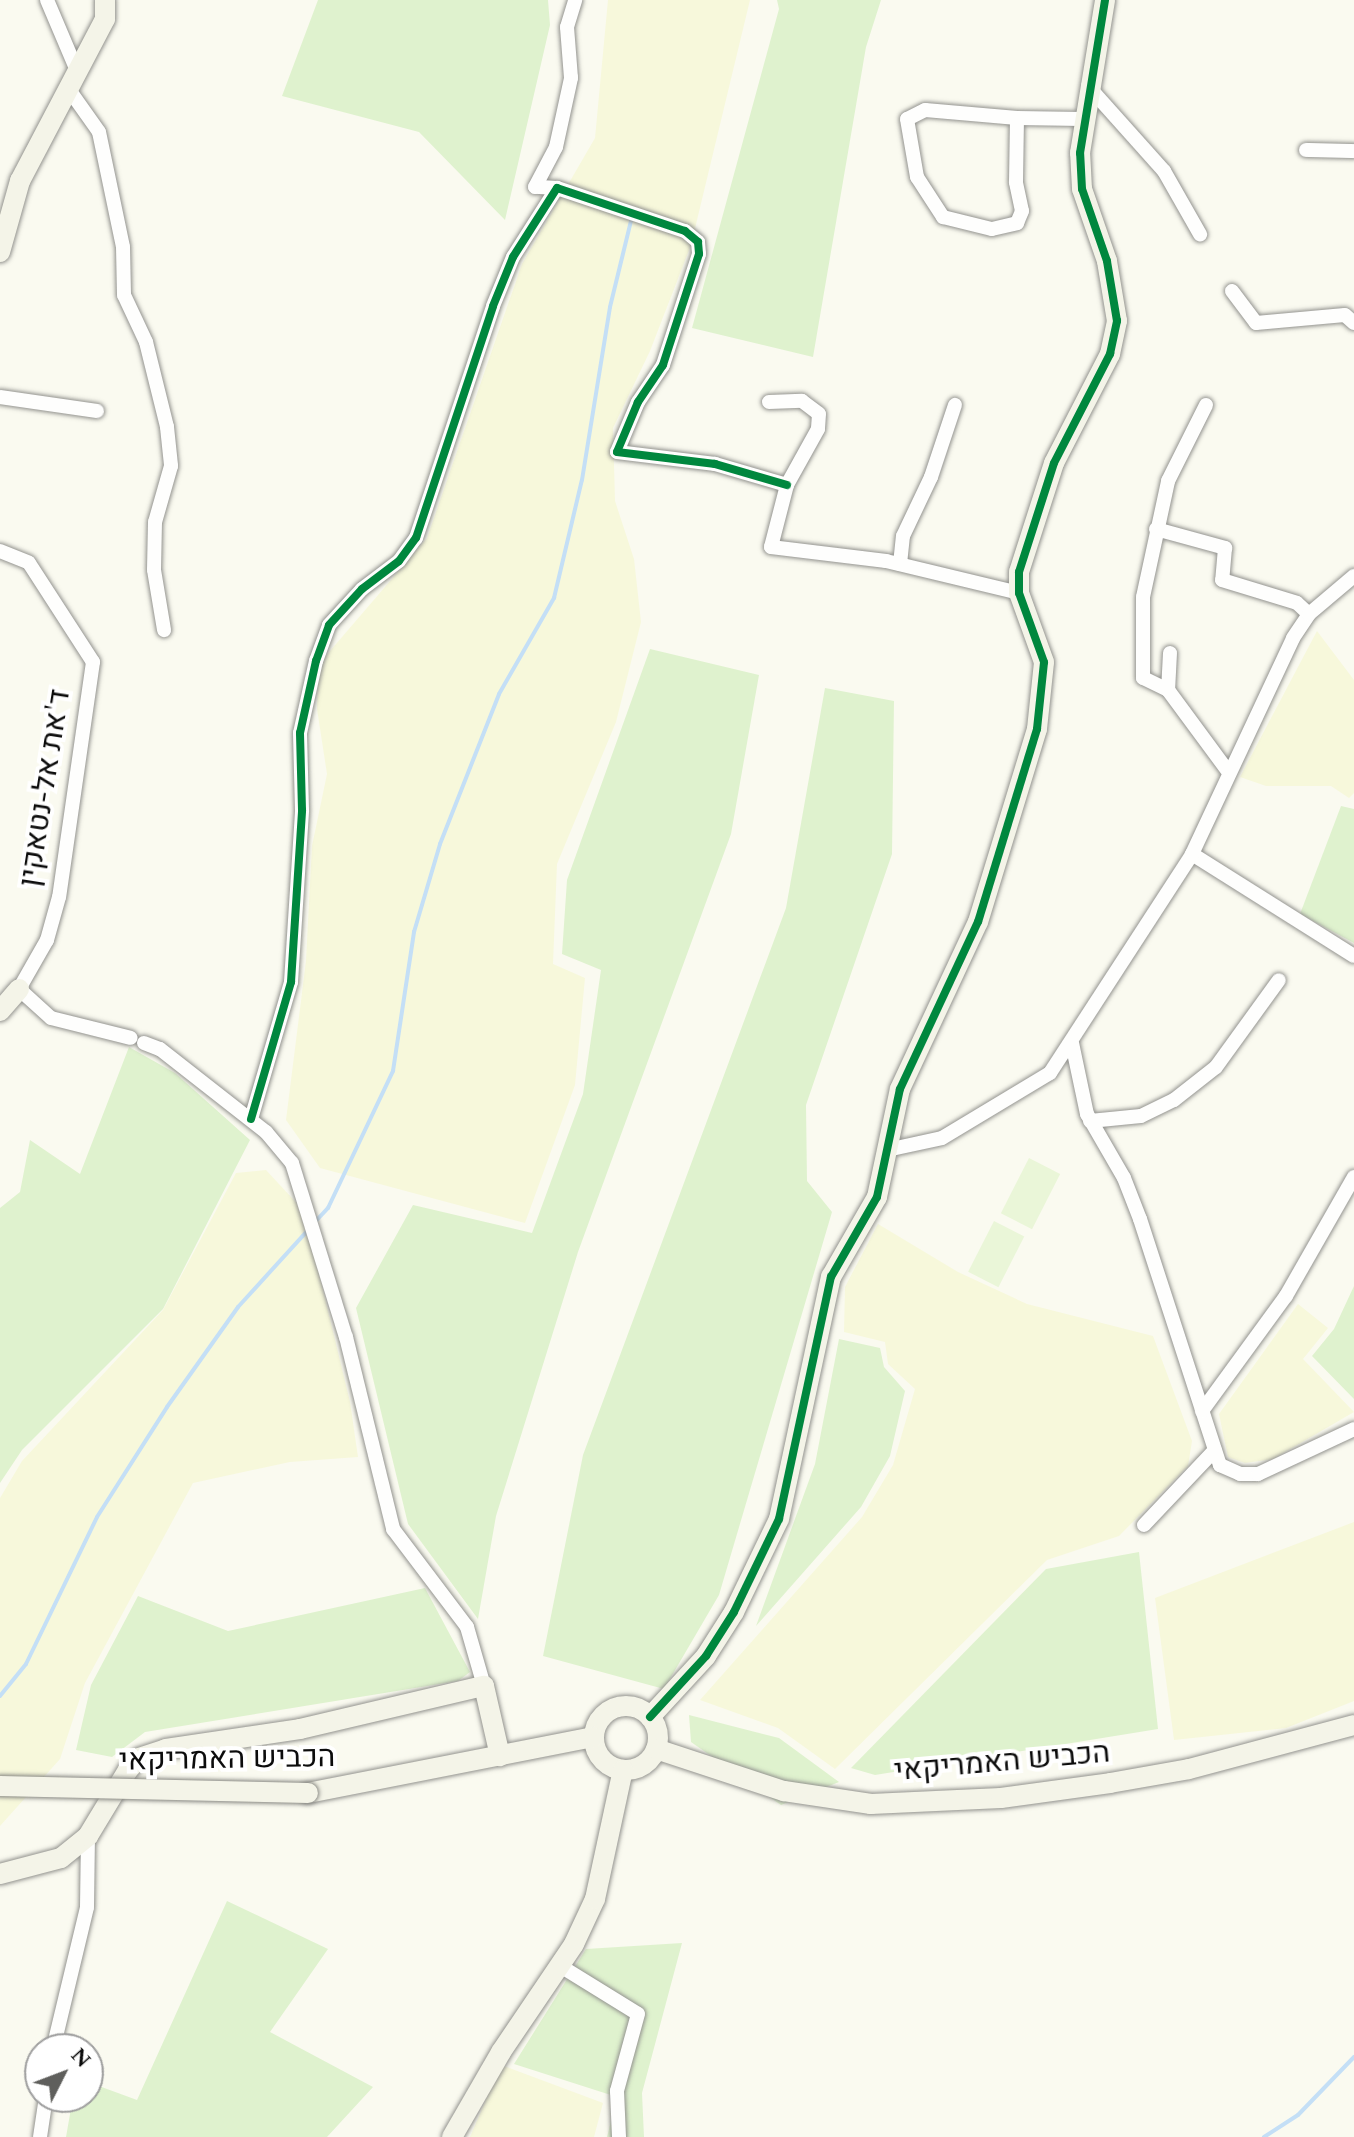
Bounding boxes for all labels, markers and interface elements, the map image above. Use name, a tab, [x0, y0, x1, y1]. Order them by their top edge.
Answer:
street label: ד'את אל-נטאקין	[12, 687, 78, 889]
street label: הכביש האמריקאי	[893, 1735, 1111, 1789]
street label: הכביש האמריקאי	[118, 1739, 336, 1779]
north arrow	[24, 2033, 104, 2113]
text: N	[62, 2040, 99, 2076]

